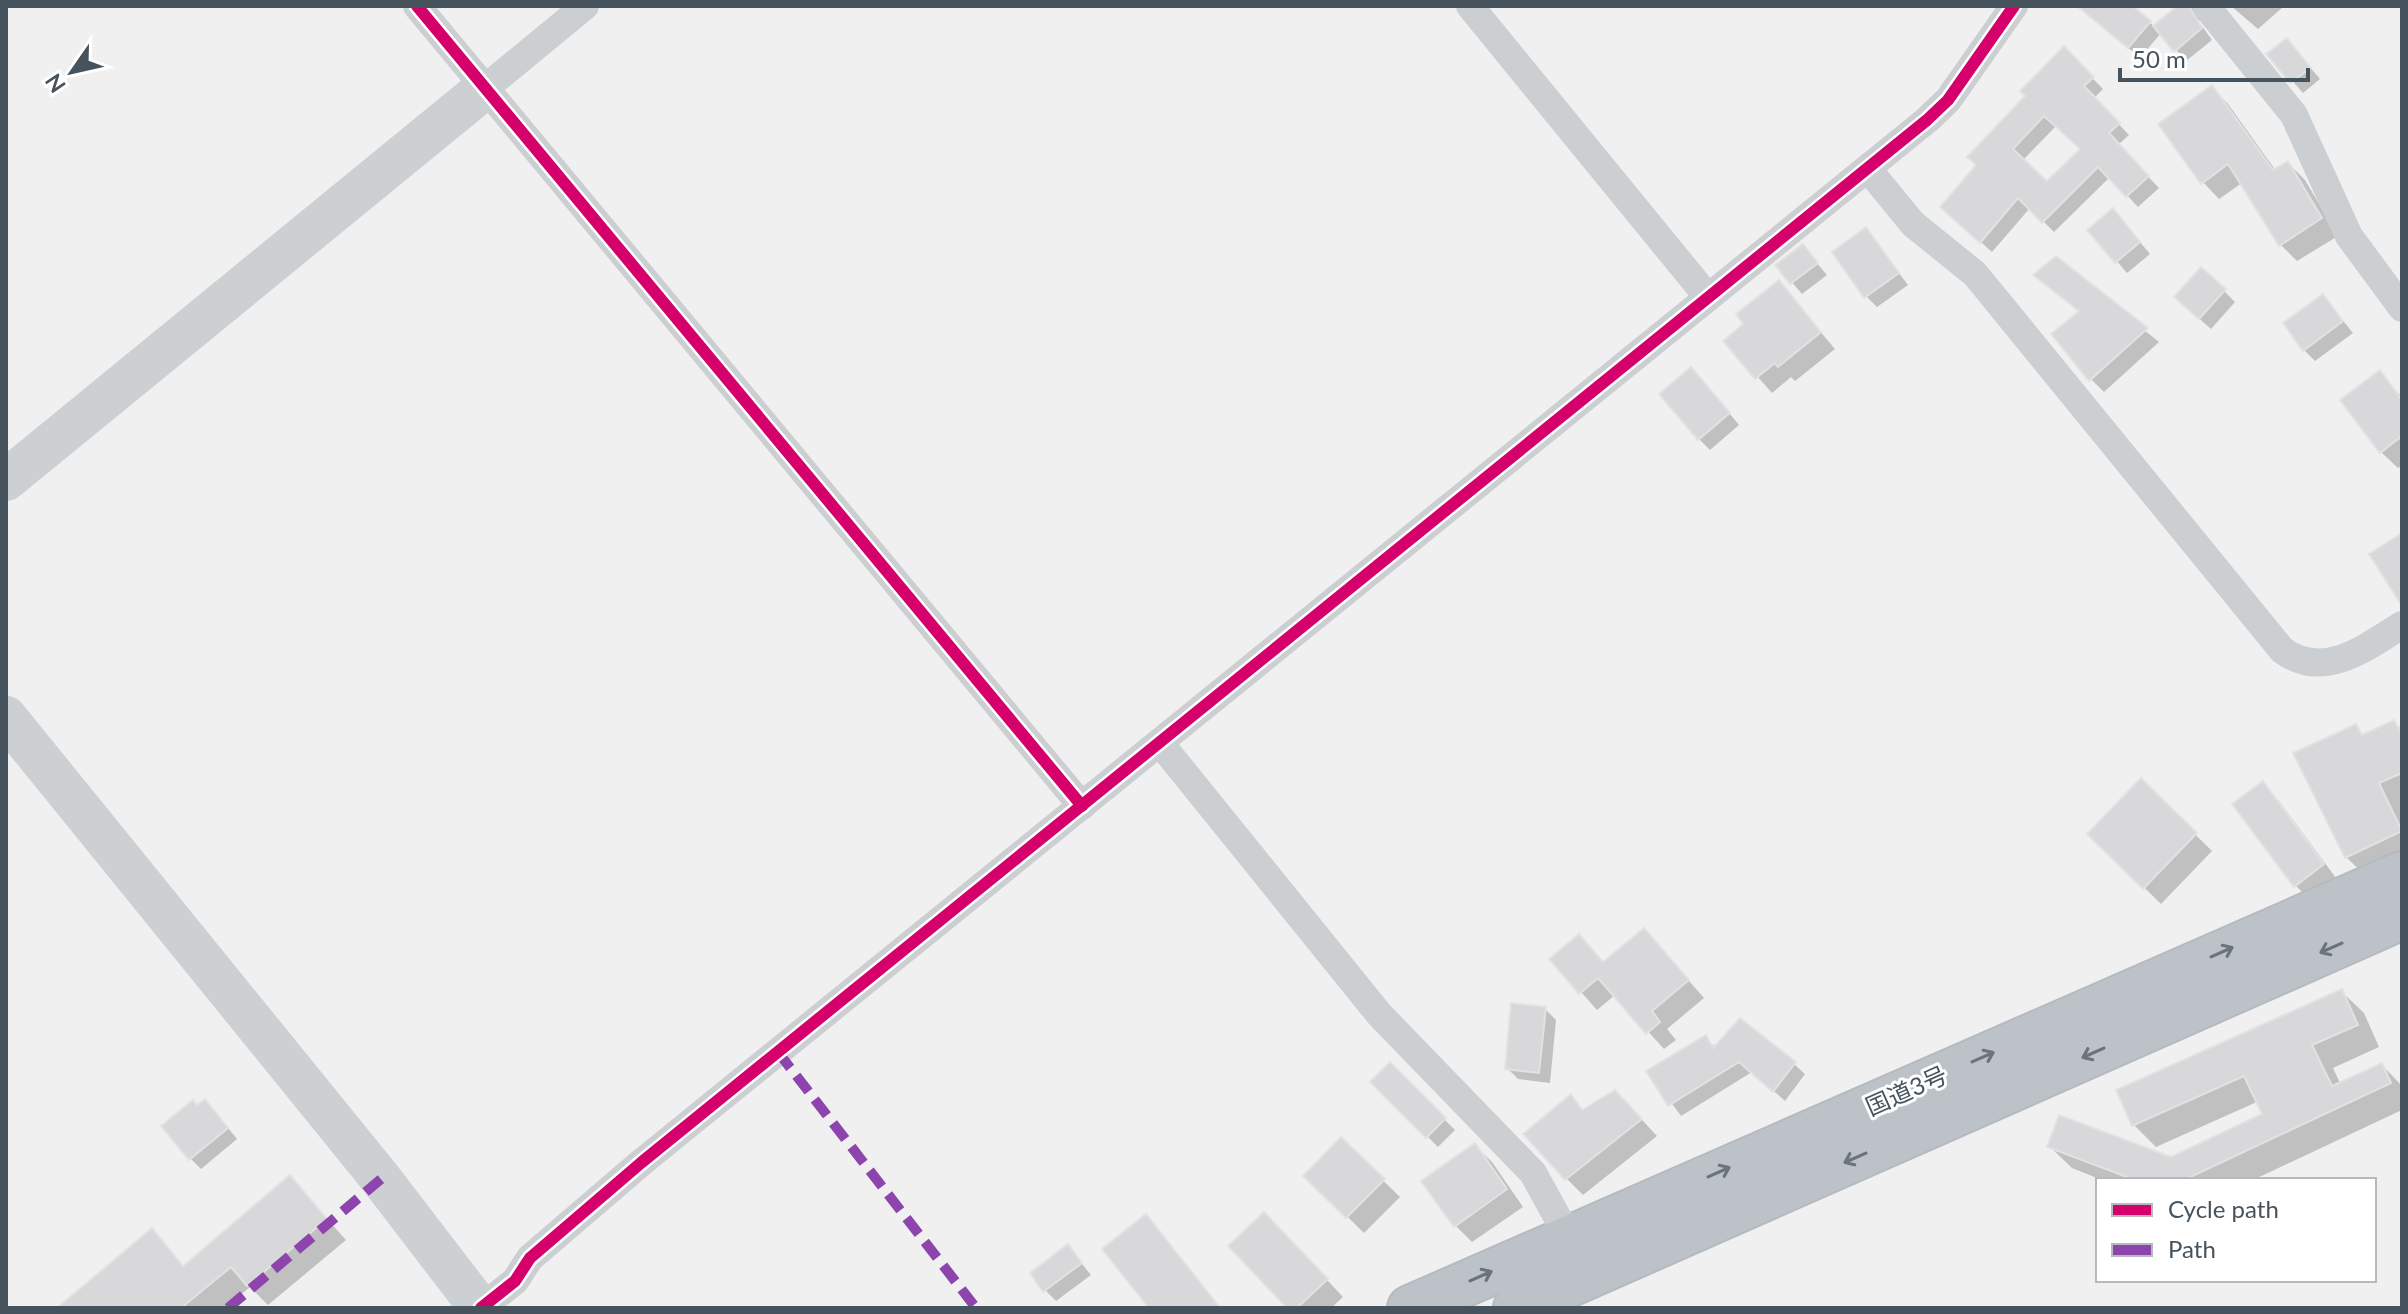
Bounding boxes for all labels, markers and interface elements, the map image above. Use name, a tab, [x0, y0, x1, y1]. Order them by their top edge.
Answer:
north arrow	[32, 32, 112, 112]
scale bar	[2120, 32, 2308, 82]
text: 50 m	[2132, 44, 2186, 73]
text: N	[39, 69, 71, 98]
one-way arrow	[2319, 942, 2343, 957]
one-way arrow	[2209, 944, 2233, 959]
one-way arrow	[2081, 1047, 2106, 1062]
one-way arrow	[1971, 1048, 1995, 1063]
street label: 国道3号	[1861, 1059, 1951, 1121]
one-way arrow	[1843, 1152, 1868, 1167]
one-way arrow	[1707, 1163, 1731, 1178]
legend	[2096, 1178, 2376, 1282]
text: Cycle path	[2168, 1194, 2279, 1223]
text: Path	[2168, 1234, 2216, 1263]
one-way arrow	[1469, 1268, 1493, 1283]

